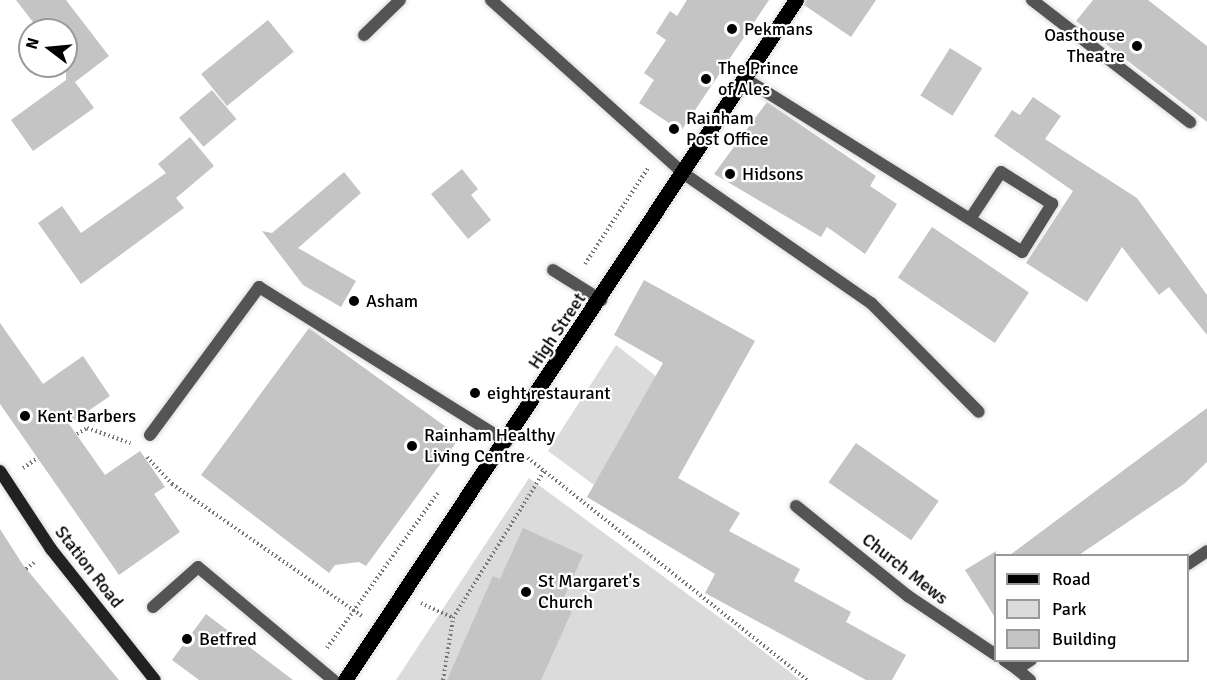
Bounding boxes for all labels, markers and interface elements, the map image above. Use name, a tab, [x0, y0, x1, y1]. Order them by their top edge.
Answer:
north arrow	[18, 18, 78, 78]
place label: Pekmans	[744, 18, 813, 40]
marker: Pekmans	[725, 22, 739, 36]
place label: Oasthouse Theatre	[1044, 25, 1125, 68]
text: N	[21, 35, 44, 52]
marker: Oasthouse Theatre	[1130, 39, 1144, 53]
place label: The Prince of Ales	[718, 58, 799, 100]
marker: The Prince of Ales	[699, 72, 713, 86]
place label: Rainham Post Office	[686, 108, 768, 150]
marker: Rainham Post Office	[667, 122, 681, 136]
place label: Hidsons	[742, 163, 803, 185]
marker: Hidsons	[723, 167, 737, 181]
street label: High Street	[524, 289, 590, 373]
place label: Asham	[366, 290, 418, 312]
marker: Asham	[347, 294, 361, 308]
place label: eight restaurant	[487, 382, 611, 404]
marker: eight restaurant	[468, 386, 482, 400]
place label: Kent Barbers	[37, 405, 136, 427]
marker: Kent Barbers	[18, 409, 32, 423]
place label: Rainham Healthy Living Centre	[424, 425, 555, 468]
marker: Rainham Healthy Living Centre	[405, 439, 419, 453]
street label: Station Road	[50, 522, 128, 612]
street label: Church Mews	[858, 529, 952, 609]
legend	[994, 554, 1189, 662]
text: Road	[1052, 568, 1091, 590]
place label: St Margaret's Church	[538, 571, 640, 614]
marker: St Margaret's Church	[519, 585, 533, 599]
text: Park	[1052, 598, 1087, 620]
place label: Betfred	[199, 628, 257, 650]
text: Building	[1052, 628, 1116, 650]
marker: Betfred	[180, 632, 194, 646]

